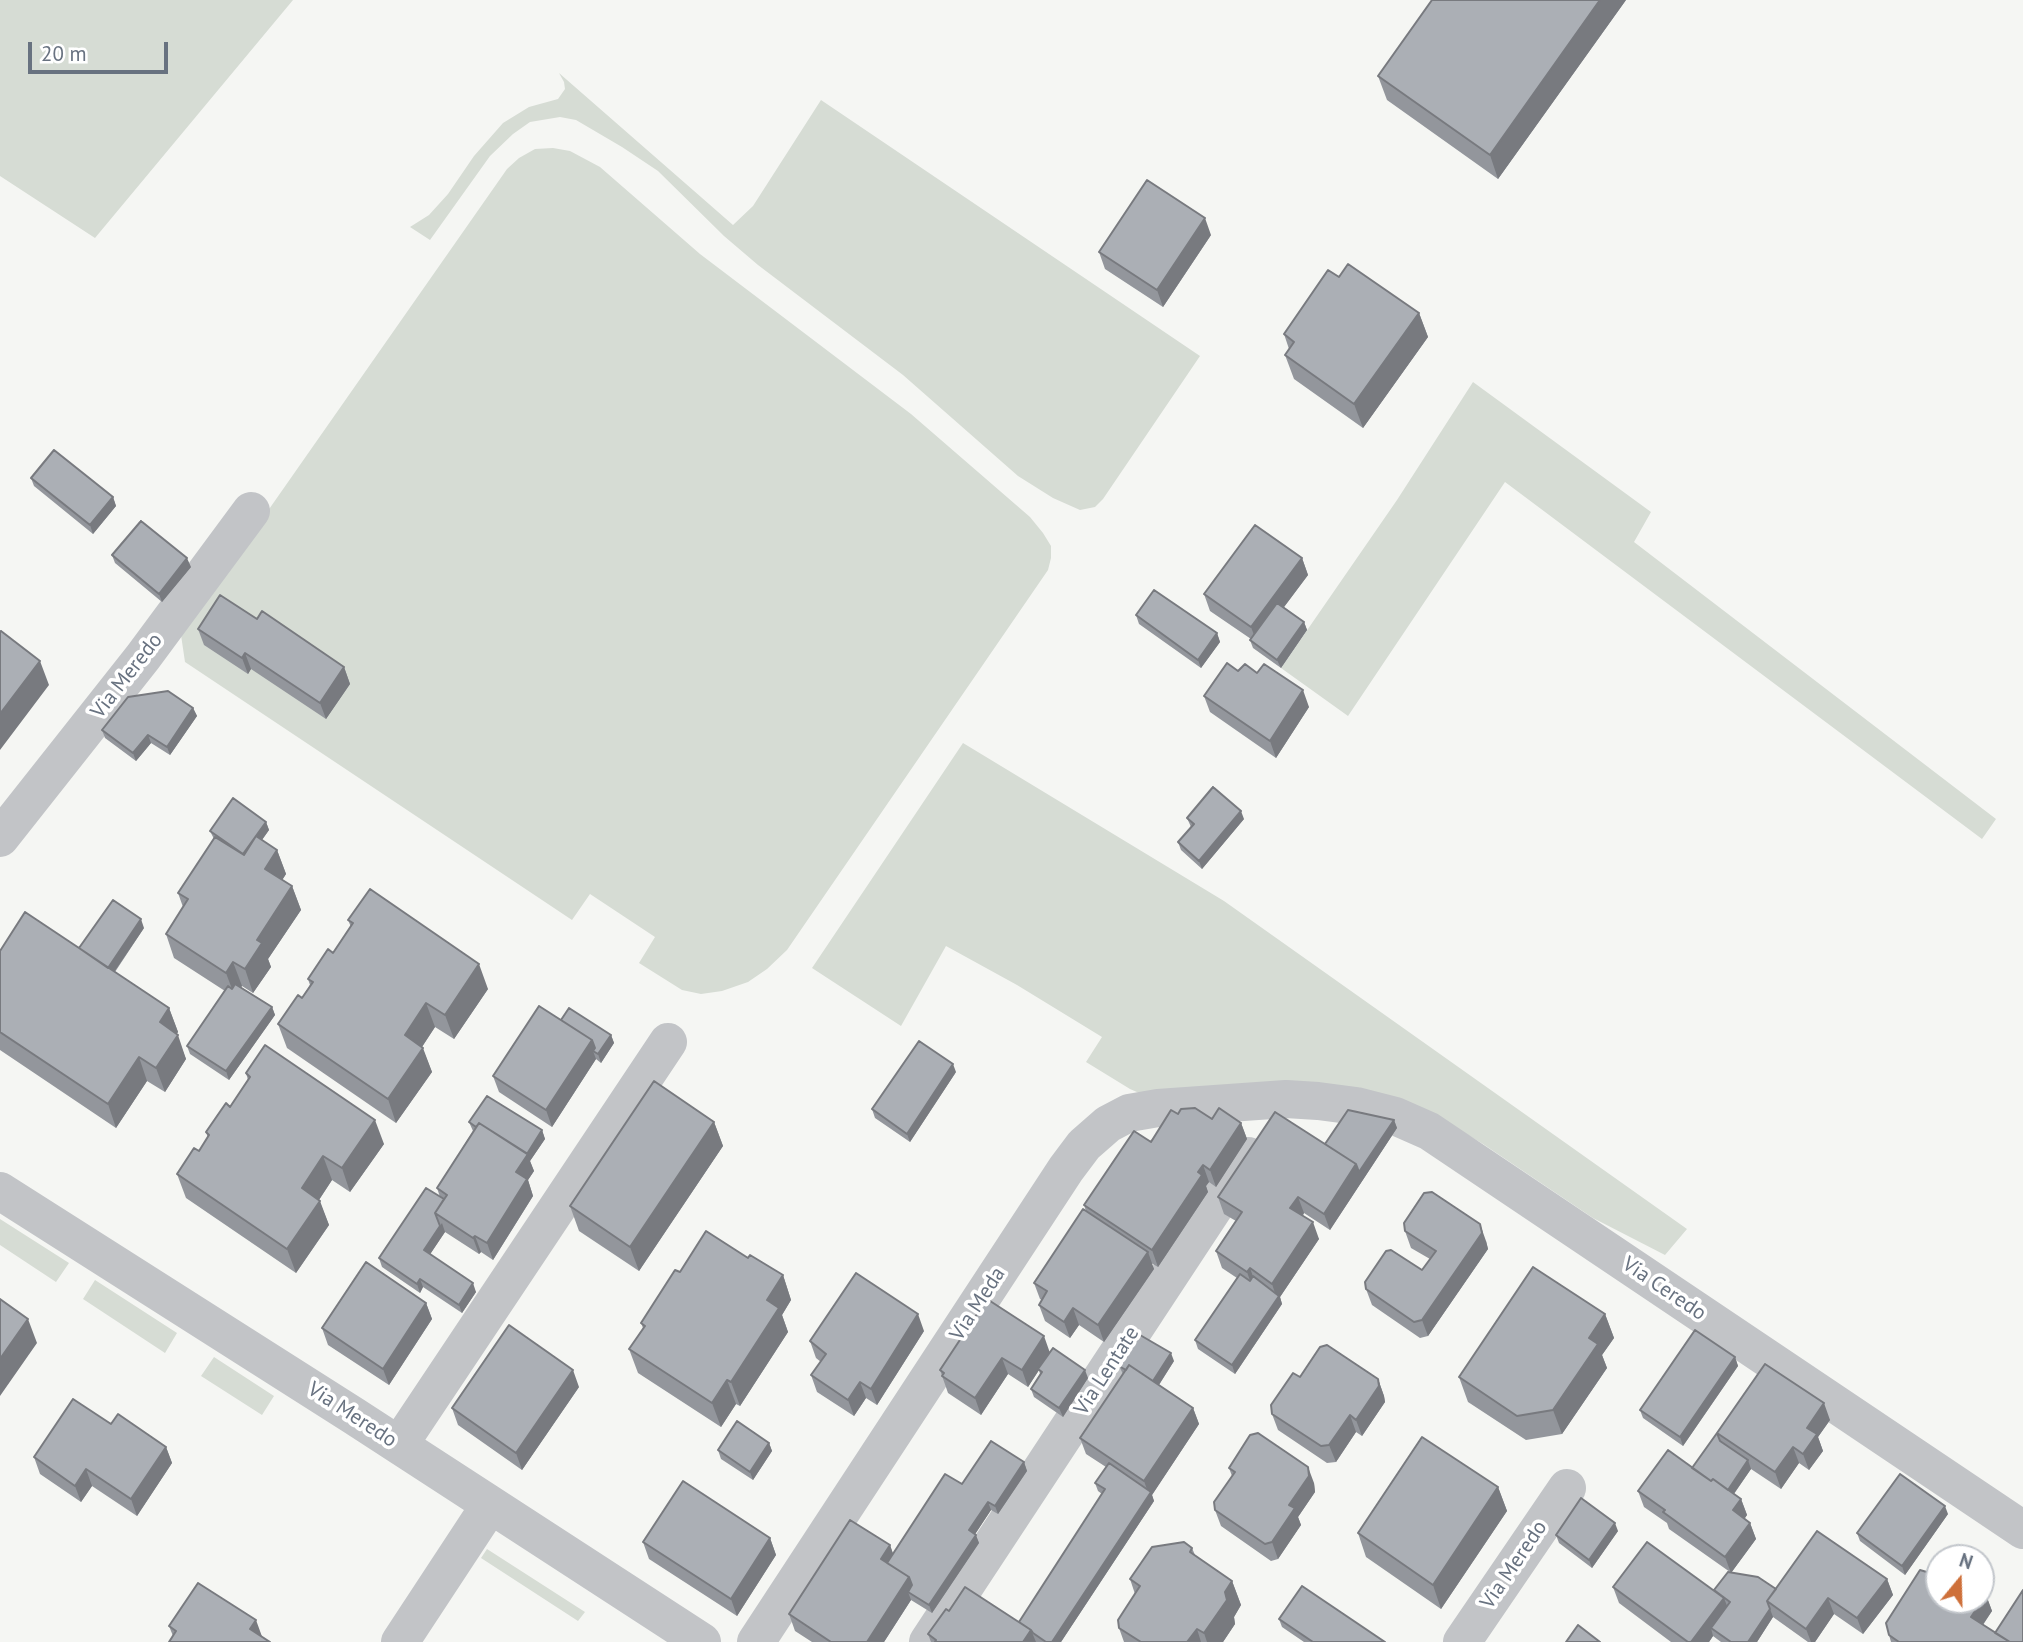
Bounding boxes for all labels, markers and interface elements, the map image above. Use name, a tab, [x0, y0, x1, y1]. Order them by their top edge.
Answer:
scale bar	[32, 28, 172, 72]
text: 20 m	[41, 40, 87, 67]
street label: Via Meredo	[86, 628, 168, 724]
street label: Via Ceredo	[1617, 1252, 1711, 1326]
street label: Via Meda	[945, 1263, 1011, 1345]
street label: Via Lentate	[1069, 1322, 1145, 1420]
street label: Via Meredo	[303, 1377, 401, 1453]
street label: Via Meredo	[1475, 1516, 1553, 1614]
north arrow	[1925, 1544, 1995, 1614]
text: N	[1956, 1548, 1976, 1574]

